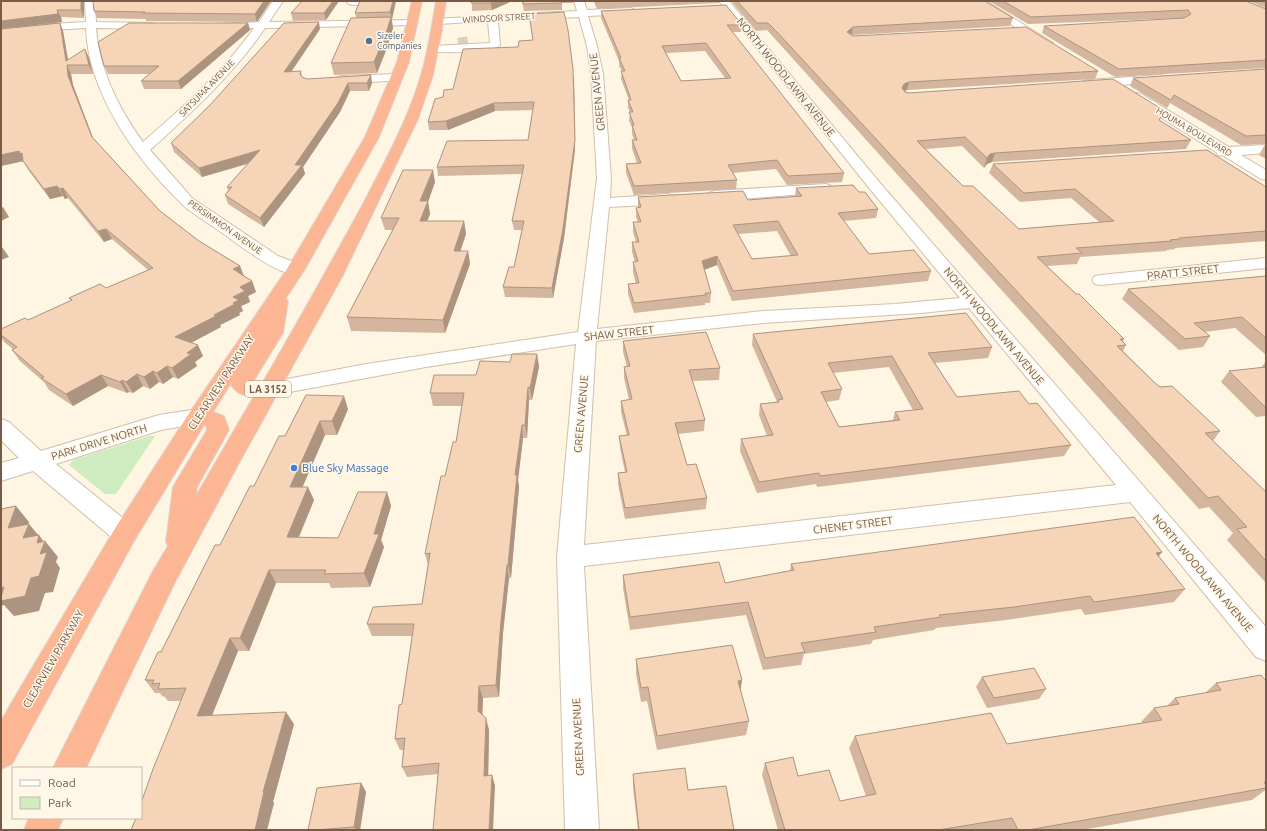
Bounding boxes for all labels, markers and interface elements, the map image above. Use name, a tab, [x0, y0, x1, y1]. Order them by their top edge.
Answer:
street label: WINDSOR STREET	[462, 11, 536, 25]
street label: NORTH WOODLAWN AVENUE	[734, 15, 838, 139]
place label: Sizeler Companies	[377, 31, 422, 51]
marker: Sizeler Companies	[364, 36, 374, 46]
street label: GREEN AVENUE	[587, 53, 607, 131]
street label: SATSUMA AVENUE	[177, 57, 237, 119]
street label: HOUMA BOULEVARD	[1154, 105, 1234, 159]
street label: PERSIMMON AVENUE	[186, 198, 264, 256]
street label: PRATT STREET	[1146, 262, 1220, 282]
street label: NORTH WOODLAWN AVENUE	[941, 265, 1047, 387]
street label: SHAW STREET	[583, 323, 655, 343]
street label: CLEARVIEW PARKWAY	[186, 332, 257, 432]
street label: GREEN AVENUE	[572, 375, 590, 453]
road number: LA 3152	[245, 381, 291, 397]
street label: PARK DRIVE NORTH	[50, 422, 148, 462]
place label: Blue Sky Massage	[302, 462, 389, 474]
marker: Blue Sky Massage	[289, 463, 299, 473]
street label: NORTH WOODLAWN AVENUE	[1150, 512, 1256, 634]
street label: CHENET STREET	[812, 514, 894, 536]
street label: CLEARVIEW PARKWAY	[20, 607, 86, 710]
street label: GREEN AVENUE	[570, 698, 586, 776]
legend	[12, 767, 142, 819]
text: Road	[48, 776, 76, 789]
text: Park	[48, 796, 72, 809]

